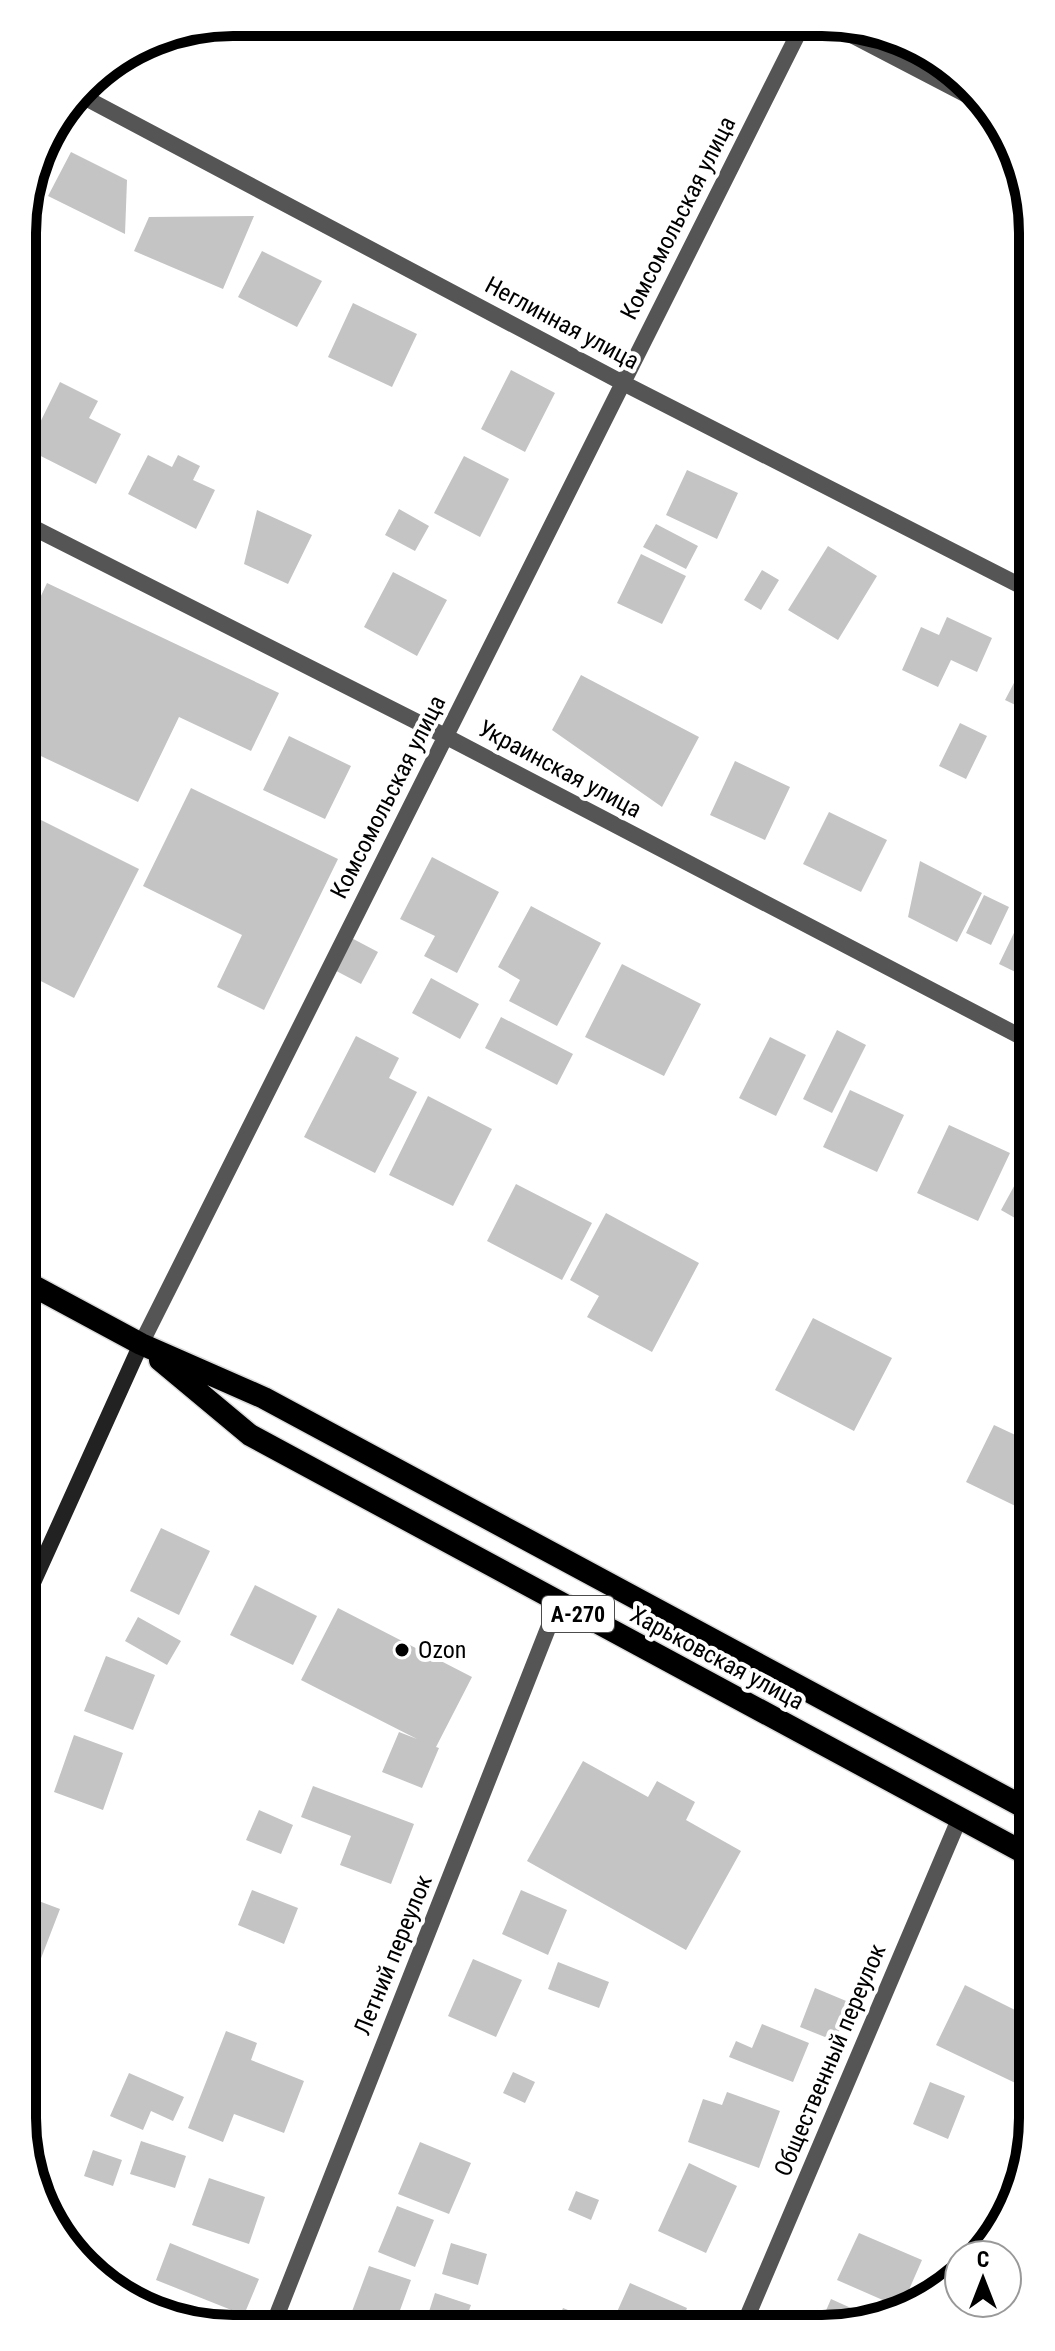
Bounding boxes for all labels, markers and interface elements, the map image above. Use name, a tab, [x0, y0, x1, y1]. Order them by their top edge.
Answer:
street label: Комсомольская улица	[615, 112, 741, 324]
street label: Неглинная улица	[480, 271, 644, 375]
street label: Комсомольская улица	[325, 691, 451, 903]
street label: Украинская улица	[474, 714, 646, 824]
road number: А-270	[542, 1596, 614, 1632]
street label: Харьковская улица	[625, 1600, 809, 1716]
place label: Ozon	[418, 1636, 466, 1664]
marker: Ozon	[393, 1641, 411, 1659]
street label: Летний переулок	[348, 1871, 438, 2039]
street label: Общественный переулок	[768, 1939, 892, 2180]
north arrow	[943, 2239, 1023, 2319]
text: С	[977, 2247, 989, 2272]

